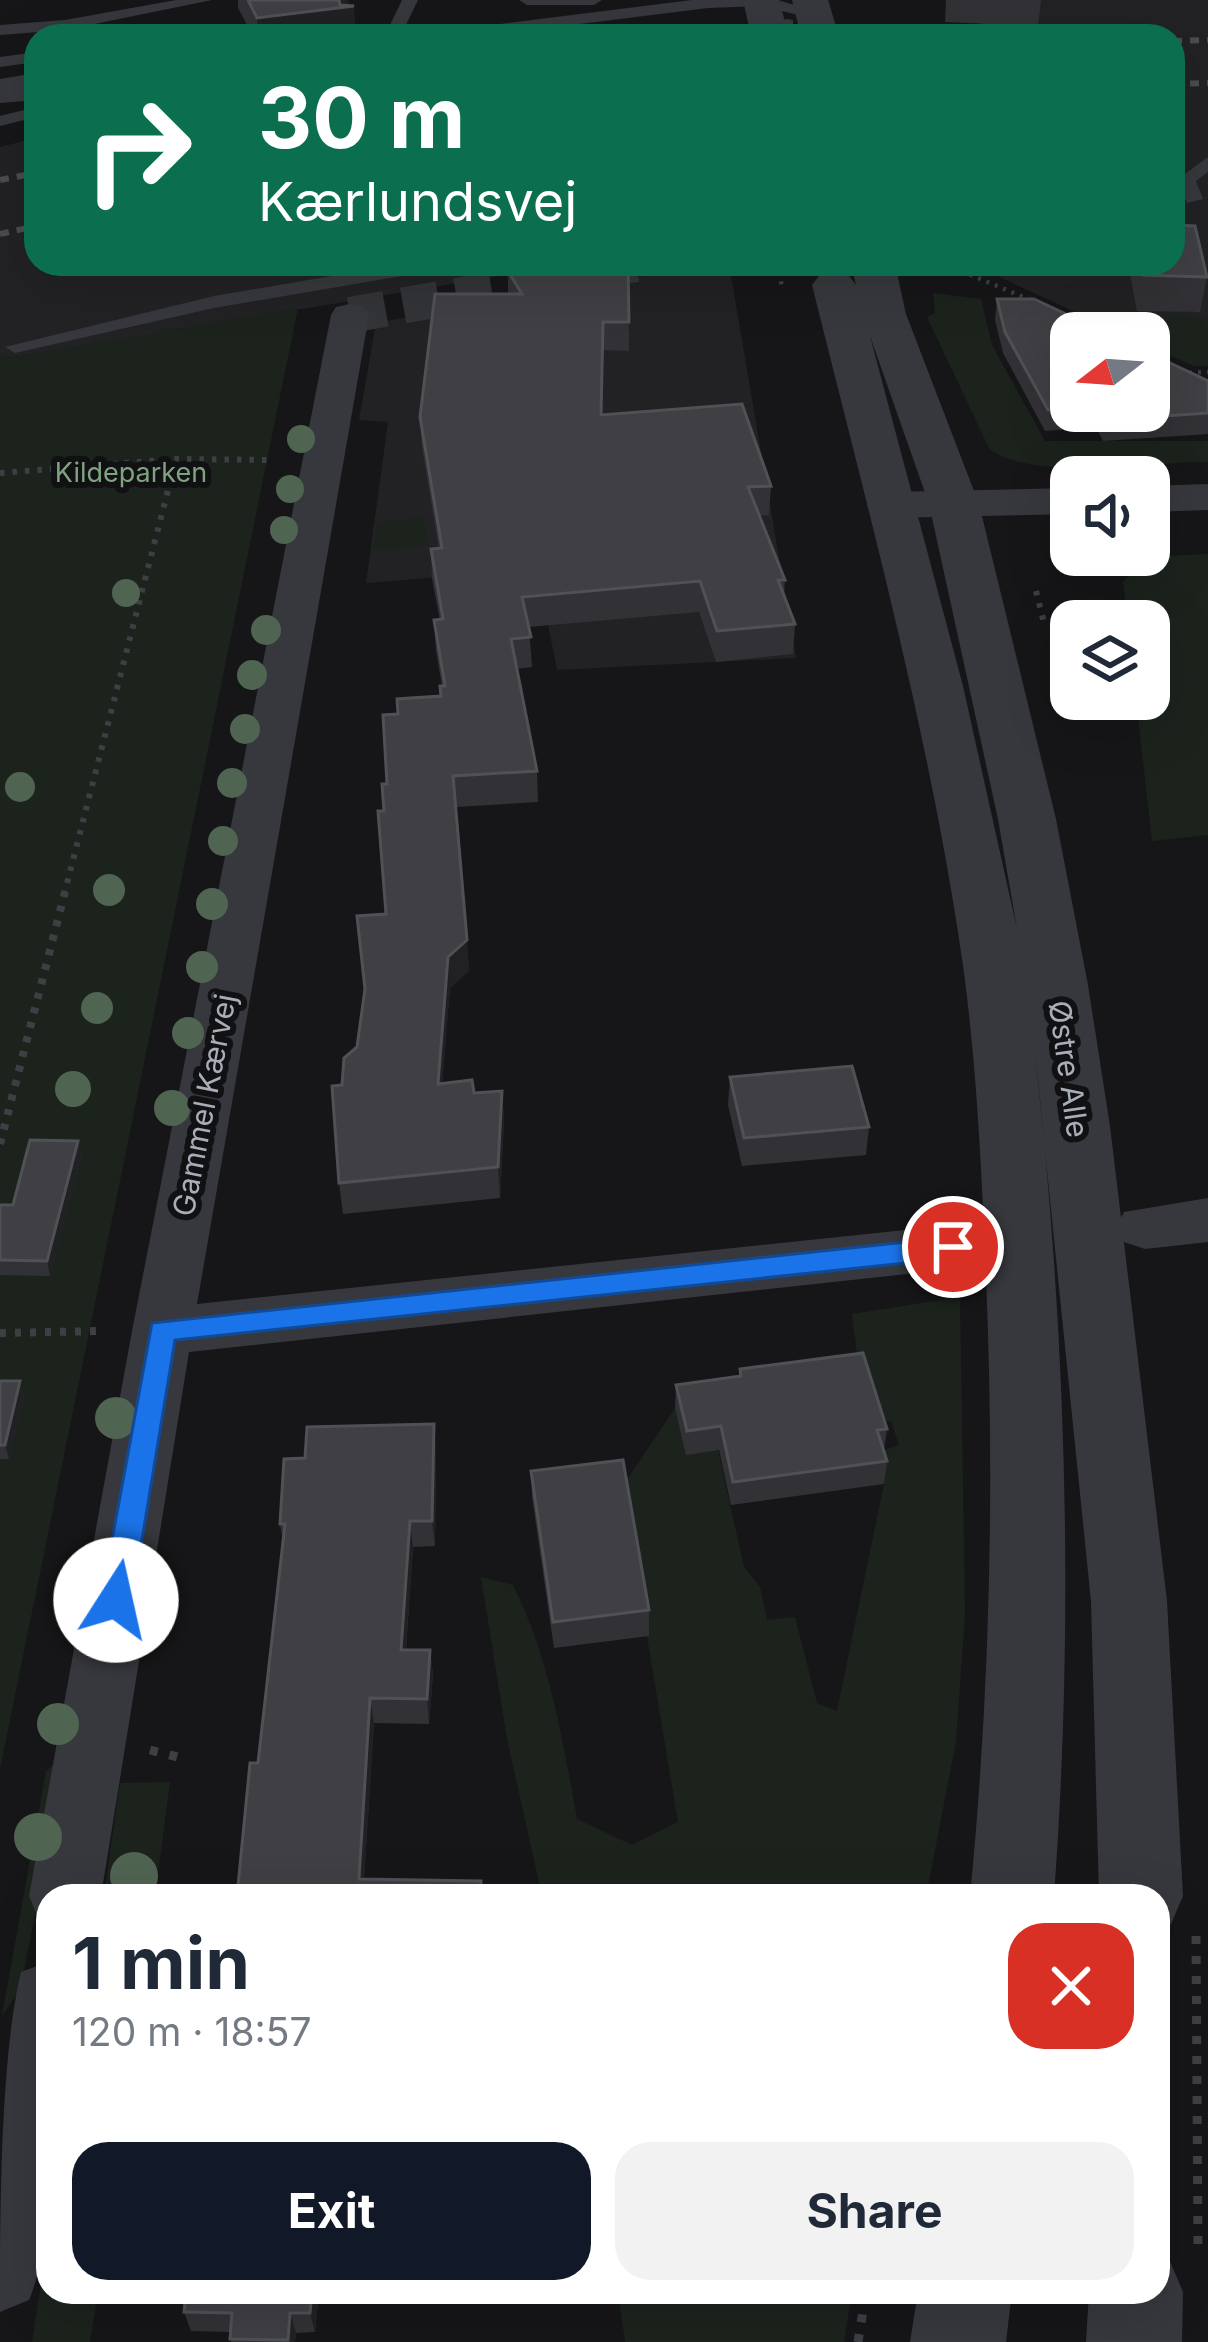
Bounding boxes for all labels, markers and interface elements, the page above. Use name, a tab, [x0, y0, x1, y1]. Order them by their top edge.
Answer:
text: 30 m	[258, 67, 465, 168]
icon: right	[60, 72, 216, 228]
text: Kærlundsvej	[258, 169, 577, 234]
north arrow	[1050, 312, 1170, 432]
map controls	[1050, 312, 1170, 720]
park label: Kildeparken	[55, 456, 207, 489]
button: sound	[1050, 456, 1170, 576]
button: layers	[1050, 600, 1170, 720]
street label: Gammel Kærvej	[165, 991, 243, 1219]
street label: Østre Alle	[1042, 998, 1096, 1140]
pin	[902, 1196, 1004, 1298]
icon: arrive	[920, 1214, 986, 1280]
position arrow	[53, 1537, 179, 1663]
text: 1 min	[72, 1919, 250, 2006]
button: close	[1008, 1923, 1134, 2049]
text: 120 m · 18:57	[72, 2008, 312, 2055]
button: Exit	[72, 2142, 591, 2280]
button: Share	[615, 2142, 1134, 2280]

